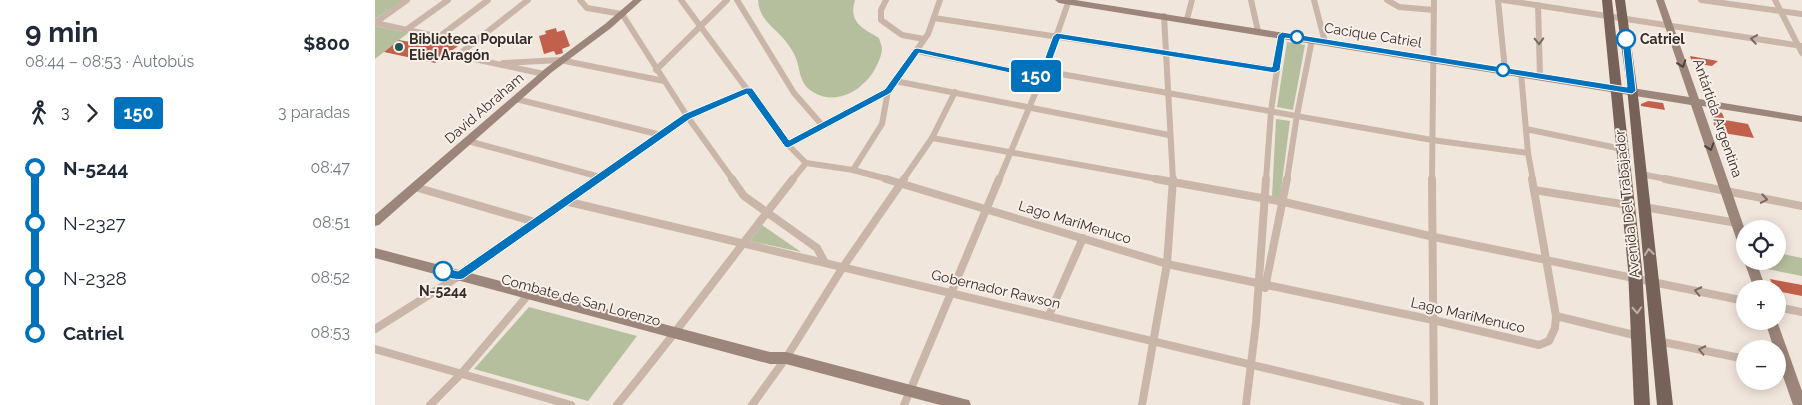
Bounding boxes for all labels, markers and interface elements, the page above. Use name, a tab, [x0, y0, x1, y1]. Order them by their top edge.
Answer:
text: 9 min	[25, 16, 98, 49]
street label: Cacique Catriel	[1323, 19, 1423, 51]
marker: Catriel	[1616, 29, 1636, 49]
unlabelled marker	[1290, 30, 1304, 44]
place label: Biblioteca Popular Eliel Aragón	[409, 31, 533, 63]
place label: Catriel	[1640, 31, 1685, 47]
text: $800	[303, 32, 350, 54]
one-way arrow	[1749, 34, 1757, 45]
one-way arrow	[1534, 37, 1545, 45]
marker: Biblioteca Popular Eliel Aragón	[393, 41, 405, 53]
text: 08:44 – 08:53 · Autobús	[25, 52, 194, 71]
street label: Antártida Argentina	[1690, 56, 1746, 180]
one-way arrow	[1676, 59, 1686, 68]
line badge: 150	[1007, 60, 1065, 92]
unlabelled marker	[1496, 63, 1510, 77]
text: 150	[1021, 65, 1051, 86]
street label: David Abraham	[441, 69, 527, 147]
icon: walk	[25, 99, 53, 127]
icon: forward	[78, 99, 106, 127]
text: 150	[124, 102, 153, 123]
text: 3	[61, 103, 70, 122]
text: 3 paradas	[278, 103, 350, 122]
street label: Avenida Del Trabajador	[1611, 129, 1643, 279]
one-way arrow	[1705, 143, 1715, 151]
text: N-5244	[63, 157, 128, 179]
text: 08:47	[310, 158, 350, 177]
one-way arrow	[1759, 193, 1768, 203]
street label: Lago MariMenuco	[1017, 197, 1133, 247]
text: N-2327	[63, 212, 126, 234]
text: 08:51	[312, 213, 350, 232]
map controls	[1736, 220, 1786, 390]
button: locate	[1736, 220, 1786, 270]
one-way arrow	[1644, 248, 1655, 256]
marker: N-5244	[433, 261, 453, 281]
street label: Gobernador Rawson	[930, 266, 1062, 312]
text: N-2328	[63, 267, 127, 289]
text: 08:52	[311, 268, 350, 287]
street label: Combate de San Lorenzo	[500, 271, 662, 329]
button: +	[1736, 280, 1786, 330]
place label: N-5244	[419, 283, 467, 299]
one-way arrow	[1694, 286, 1703, 297]
street label: Lago MariMenuco	[1409, 294, 1527, 336]
one-way arrow	[1631, 306, 1642, 314]
text: Catriel	[63, 322, 124, 344]
text: 08:53	[310, 323, 350, 342]
button: −	[1736, 340, 1786, 390]
one-way arrow	[1697, 345, 1706, 356]

